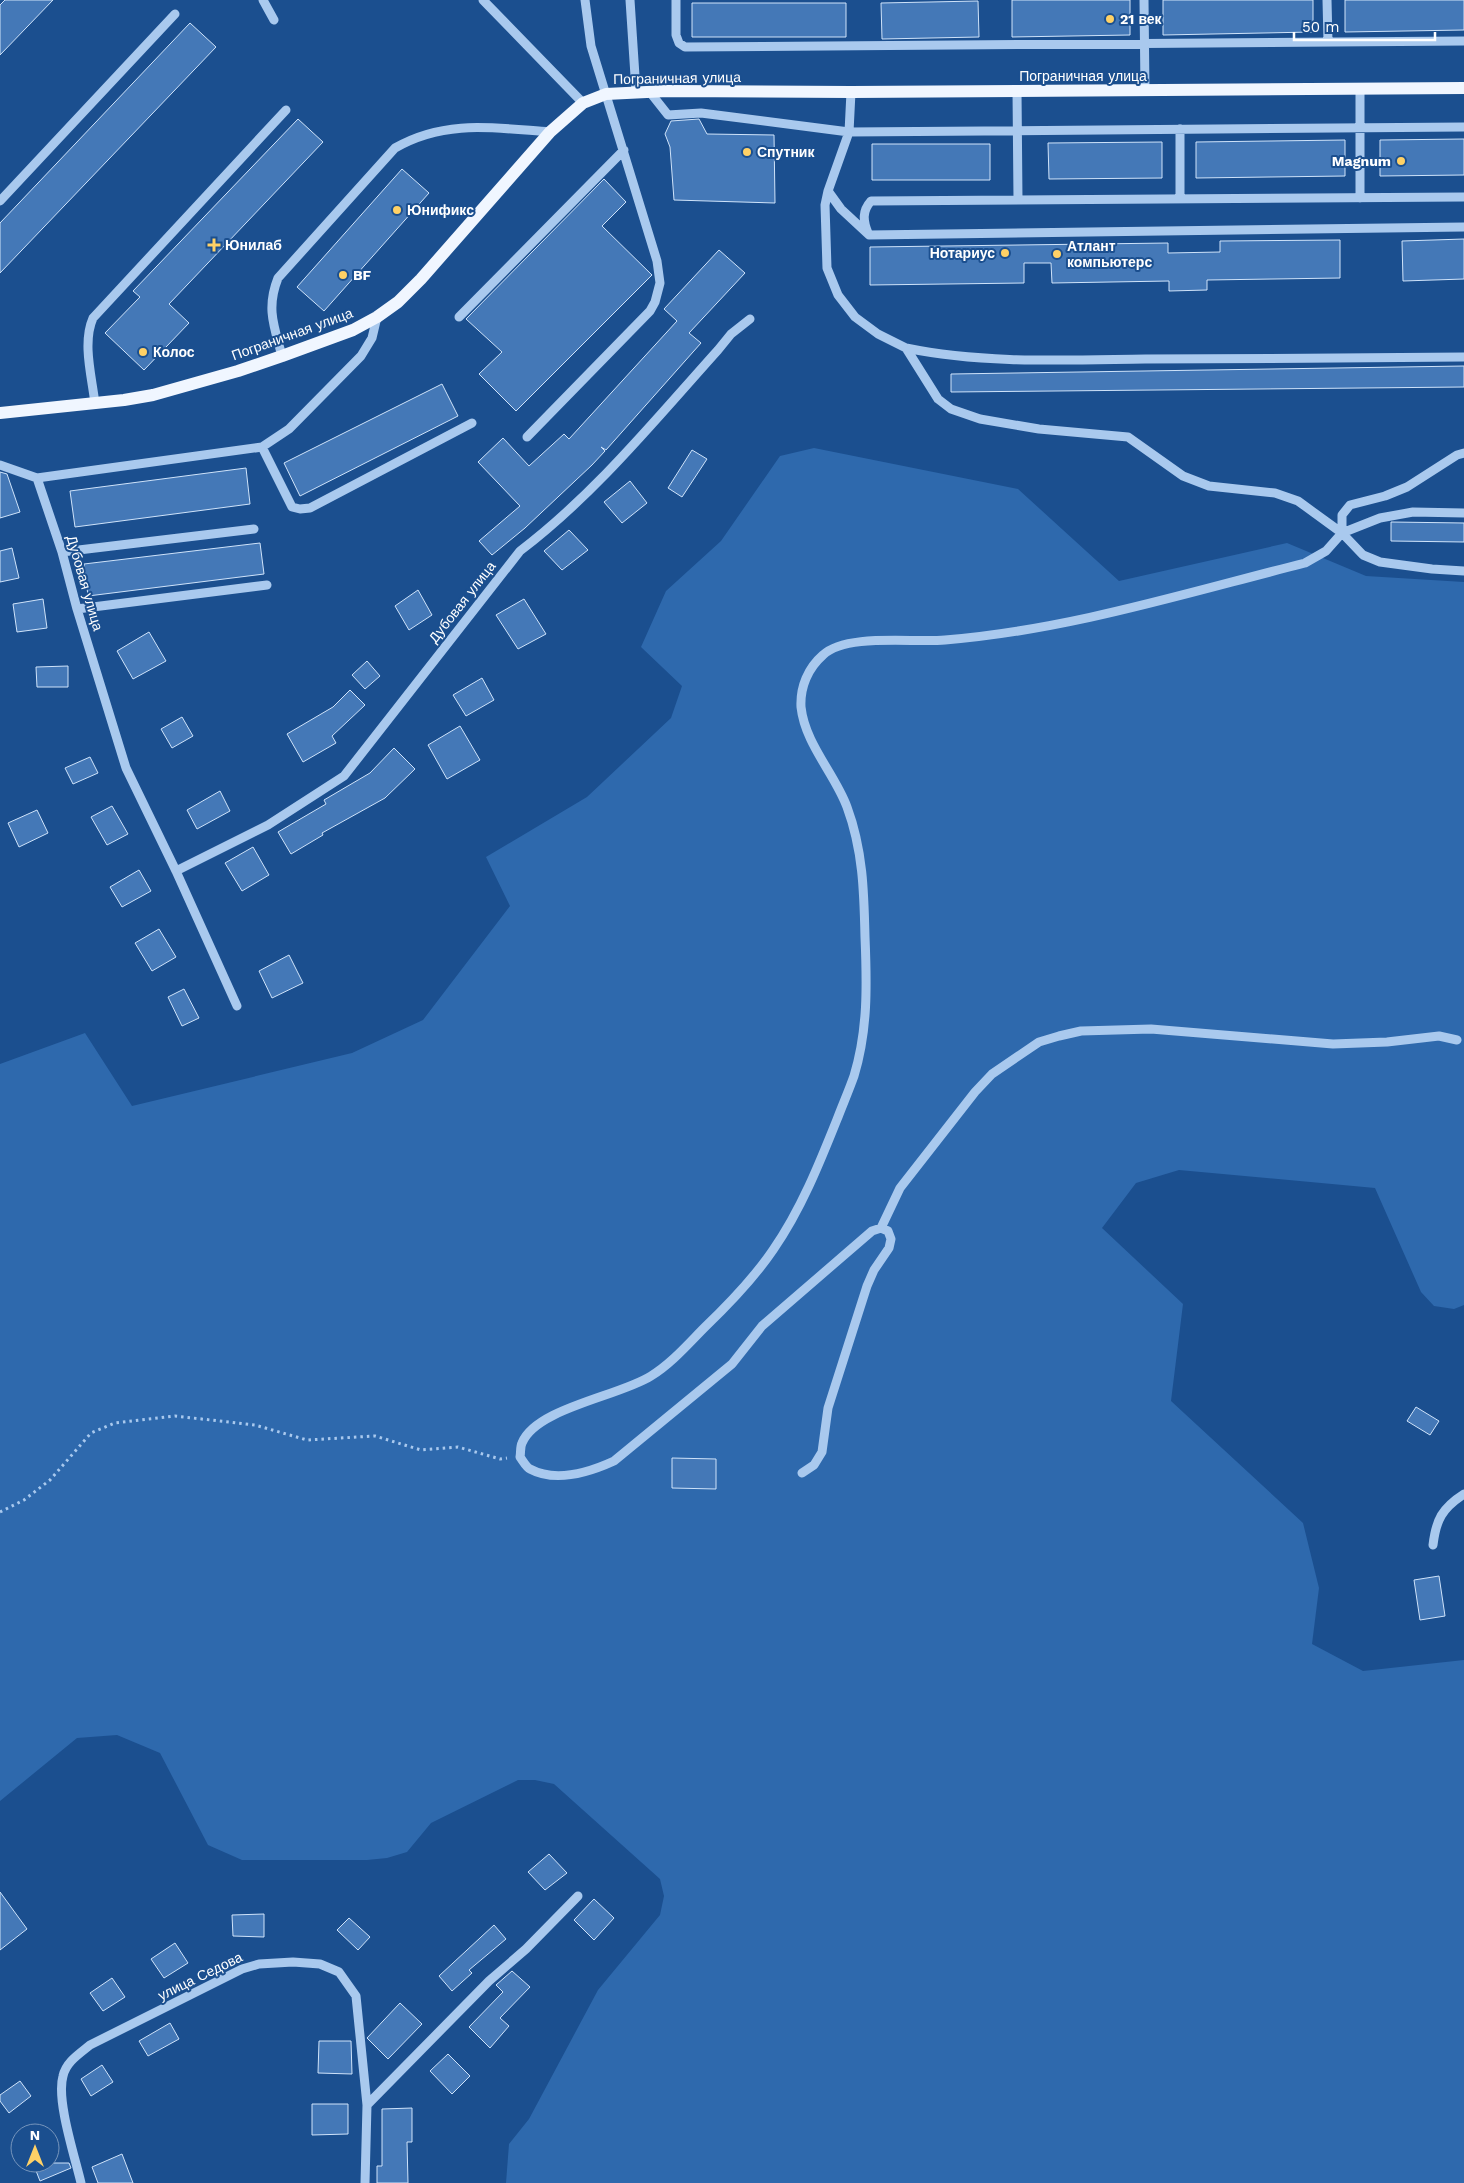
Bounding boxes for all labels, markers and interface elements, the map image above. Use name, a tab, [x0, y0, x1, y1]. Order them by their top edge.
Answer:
scale bar	[1294, 10, 1435, 42]
place label: 21 век	[1120, 11, 1163, 27]
marker: 21 век	[1104, 13, 1116, 25]
text: 50 m	[1302, 18, 1339, 36]
street label: Пограничная улица	[1019, 68, 1147, 84]
street label: Пограничная улица	[613, 69, 741, 87]
place label: Спутник	[757, 144, 815, 160]
marker: Спутник	[741, 146, 753, 158]
place label: Magnum	[1332, 153, 1391, 169]
marker: Magnum	[1395, 155, 1407, 167]
place label: Юнификс	[407, 202, 474, 218]
marker: Юнификс	[391, 204, 403, 216]
place label: Юнилаб	[225, 237, 282, 253]
marker: Юнилаб	[207, 238, 221, 252]
place label: Атлант компьютерс	[1067, 238, 1152, 270]
place label: Нотариус	[930, 245, 995, 261]
marker: Нотариус	[999, 247, 1011, 259]
marker: Атлант компьютерс	[1051, 248, 1063, 260]
place label: BF	[353, 267, 372, 283]
marker: BF	[337, 269, 349, 281]
street label: Пограничная улица	[229, 305, 355, 363]
place label: Колос	[153, 344, 195, 360]
marker: Колос	[137, 346, 149, 358]
street label: Дубовая улица	[64, 533, 106, 633]
street label: Дубовая улица	[425, 558, 499, 646]
street label: улица Седова	[155, 1949, 245, 2003]
north arrow	[10, 2123, 60, 2173]
text: N	[30, 2127, 40, 2143]

